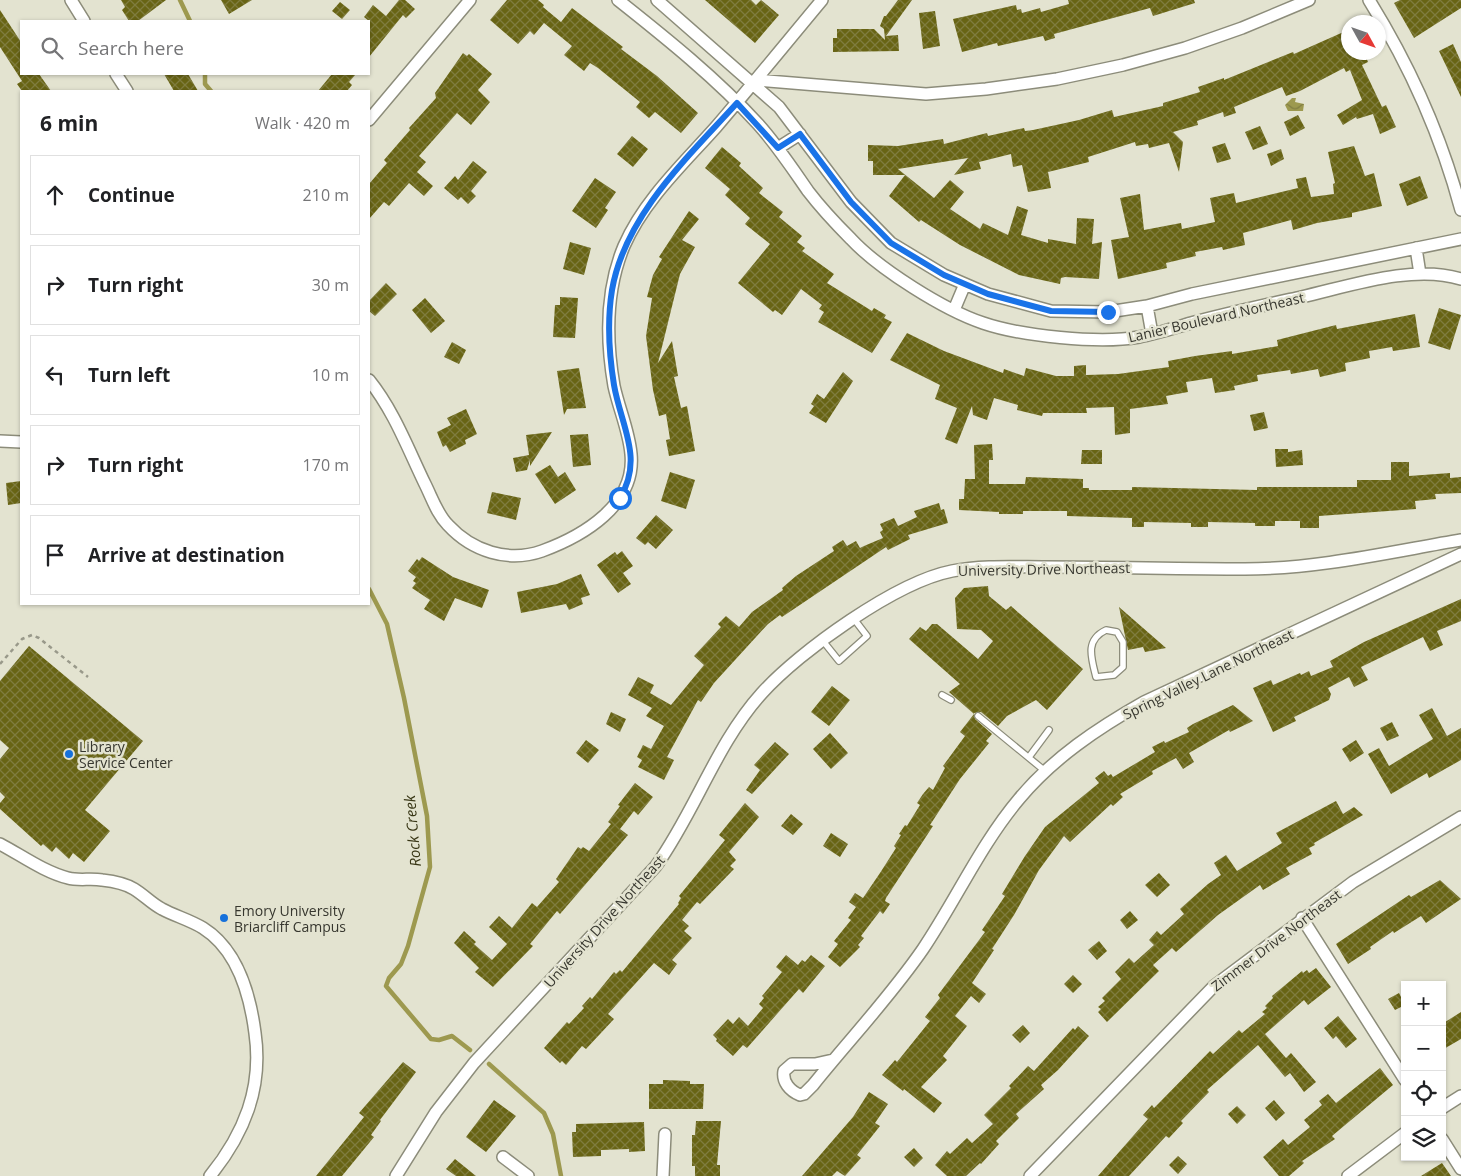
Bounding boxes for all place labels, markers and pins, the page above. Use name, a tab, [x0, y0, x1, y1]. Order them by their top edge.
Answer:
place label: Library Service Center	[79, 737, 173, 772]
marker: Library Service Center	[63, 748, 75, 760]
place label: Emory University Briarcliff Campus	[234, 901, 346, 936]
marker: Emory University Briarcliff Campus	[218, 912, 230, 924]

